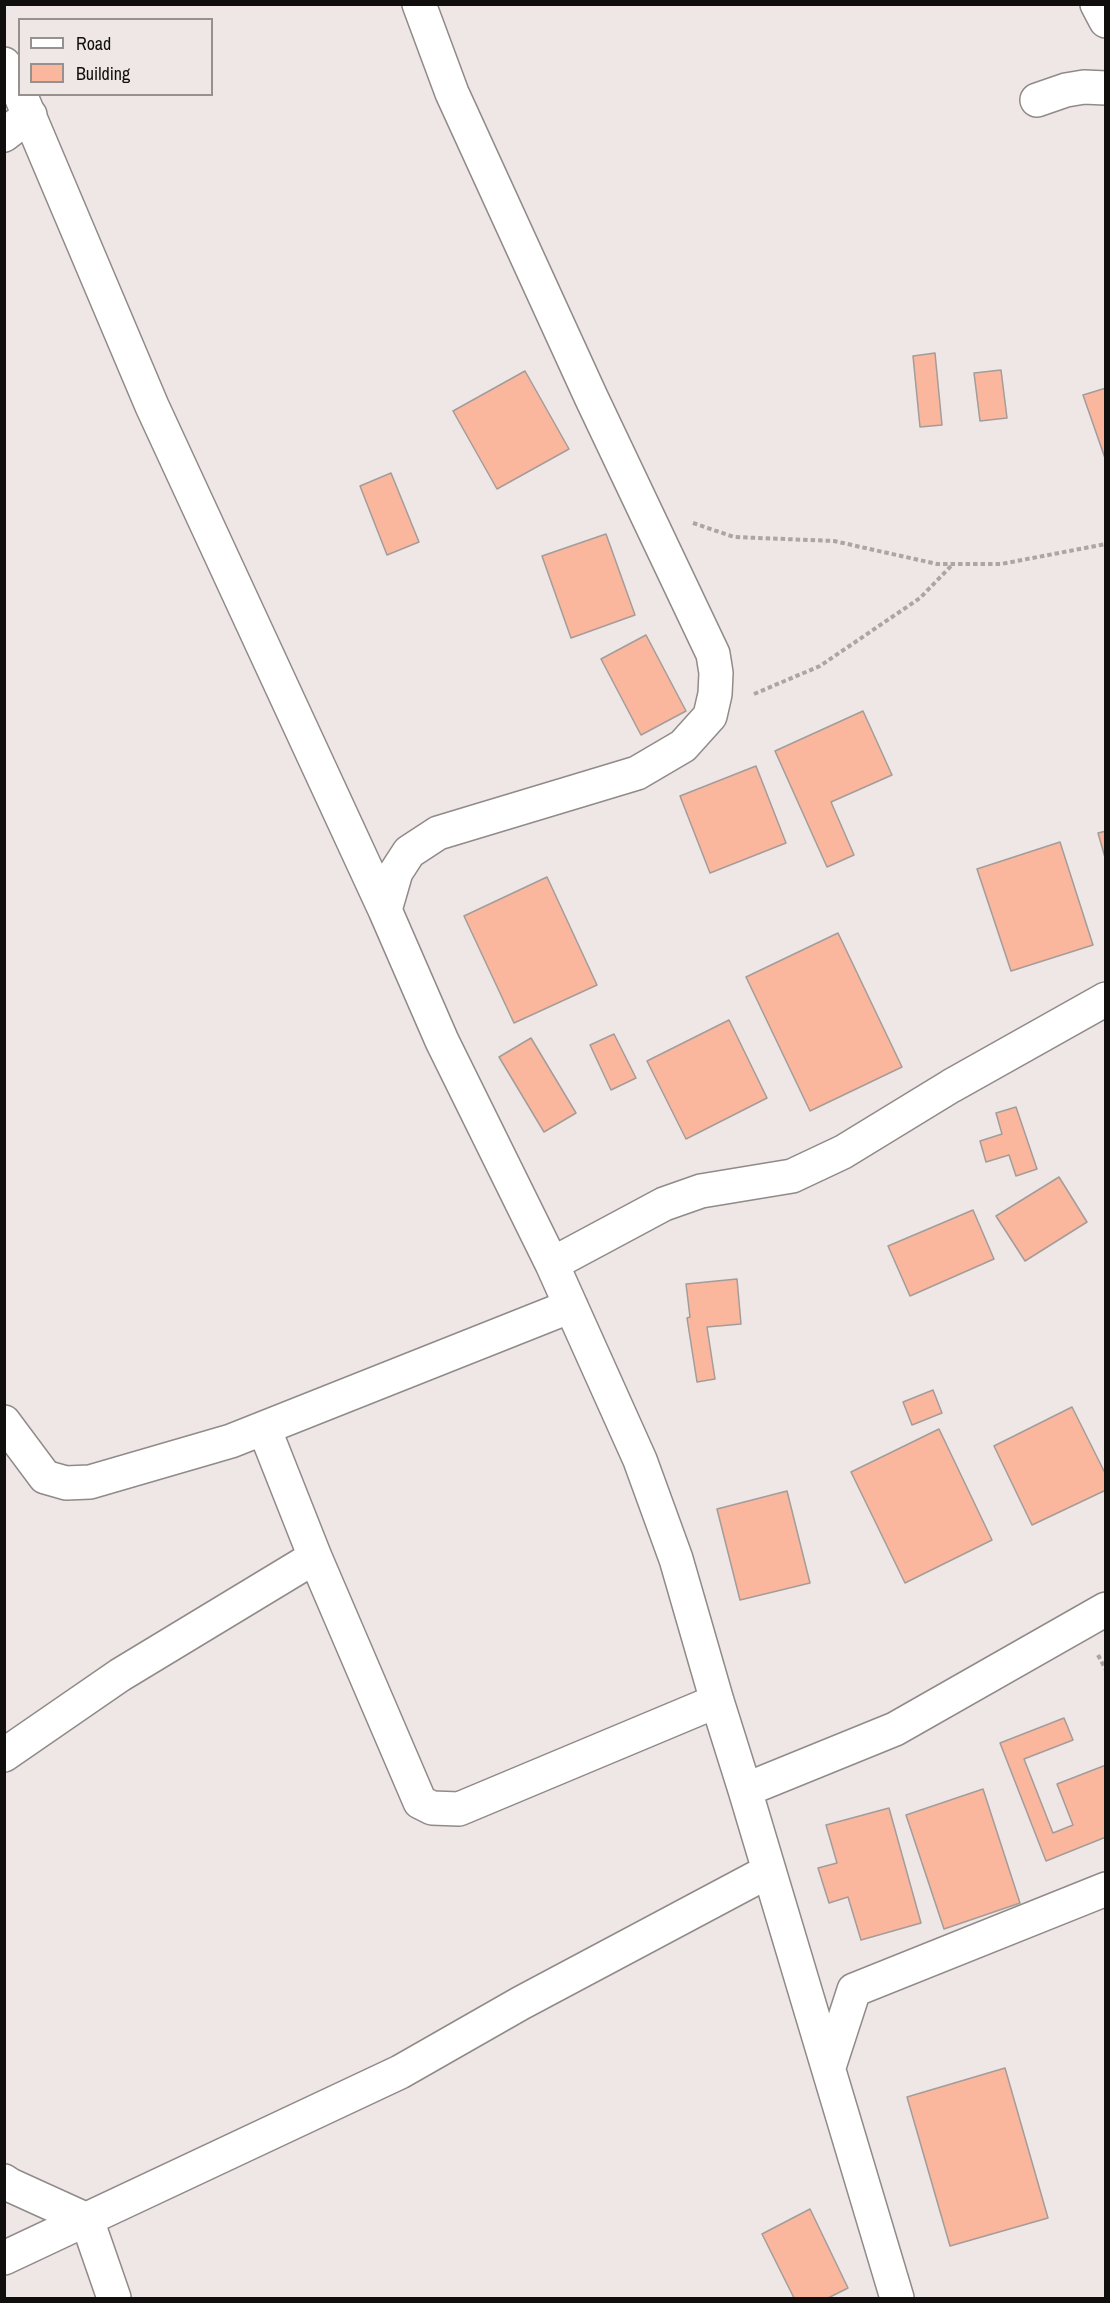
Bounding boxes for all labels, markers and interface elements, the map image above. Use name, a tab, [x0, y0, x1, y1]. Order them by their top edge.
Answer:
legend	[18, 18, 213, 96]
text: Road	[76, 31, 111, 56]
text: Building	[76, 61, 130, 86]

